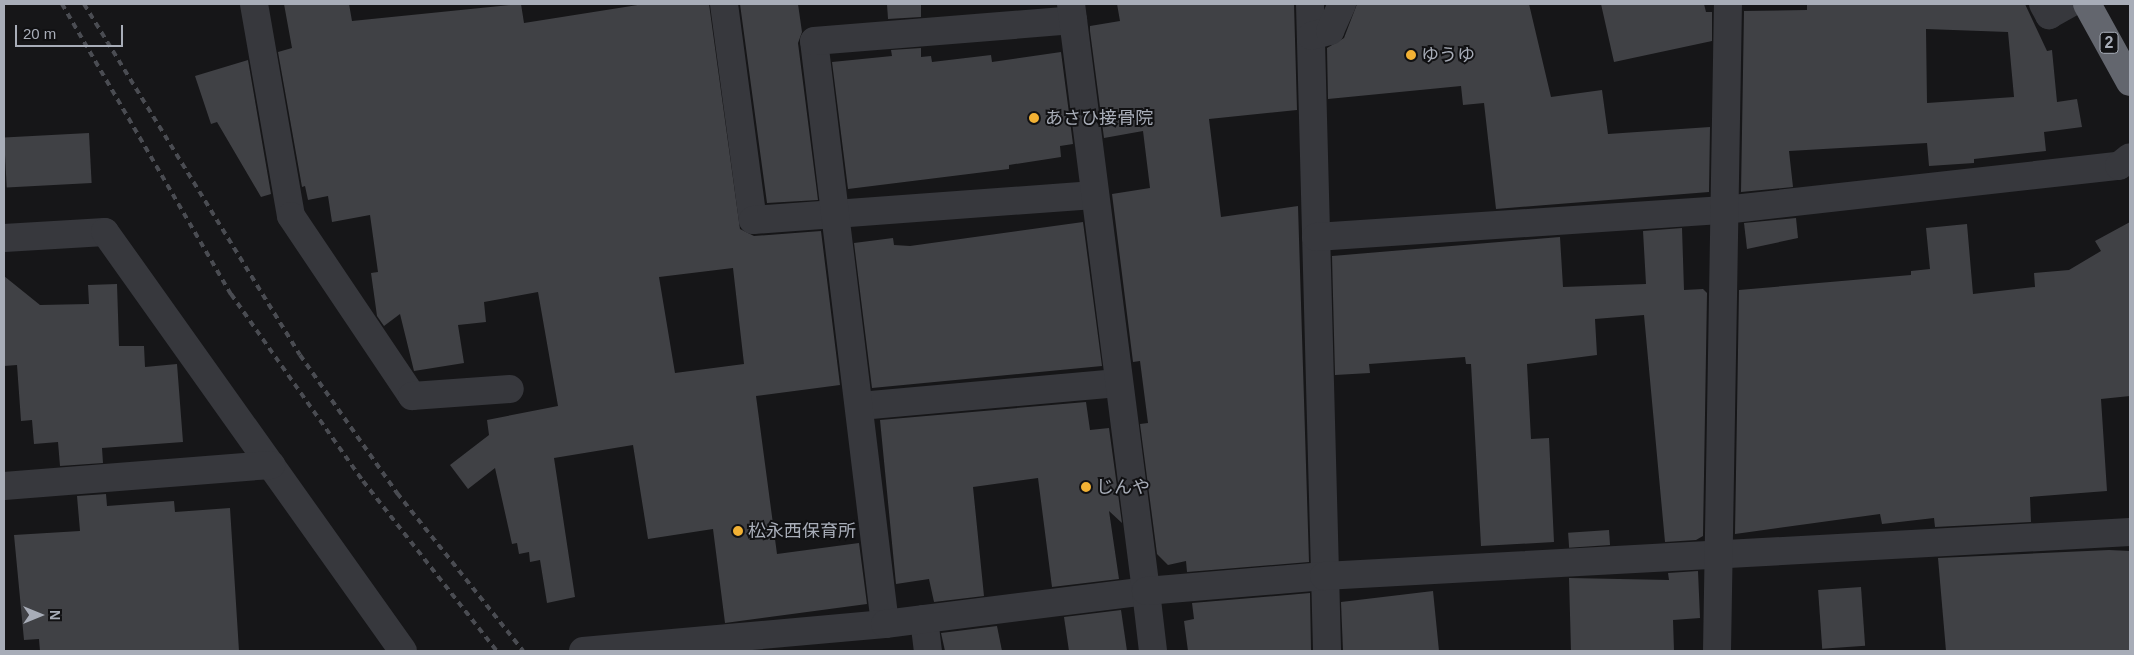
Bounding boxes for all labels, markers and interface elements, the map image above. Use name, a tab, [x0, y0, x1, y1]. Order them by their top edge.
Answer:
scale bar	[18, 15, 125, 47]
text: 20 m	[23, 25, 56, 42]
road number: 2	[2099, 29, 2119, 56]
place label: ゆうゆ	[1421, 44, 1475, 66]
marker: ゆうゆ	[1405, 49, 1417, 61]
place label: あさひ接骨院	[1045, 107, 1153, 129]
marker: あさひ接骨院	[1027, 111, 1041, 125]
place label: じんや	[1096, 476, 1150, 498]
marker: じんや	[1080, 481, 1092, 493]
place label: 松永西保育所	[748, 520, 856, 542]
marker: 松永西保育所	[732, 525, 744, 537]
north arrow	[15, 590, 65, 640]
text: N	[47, 610, 63, 620]

